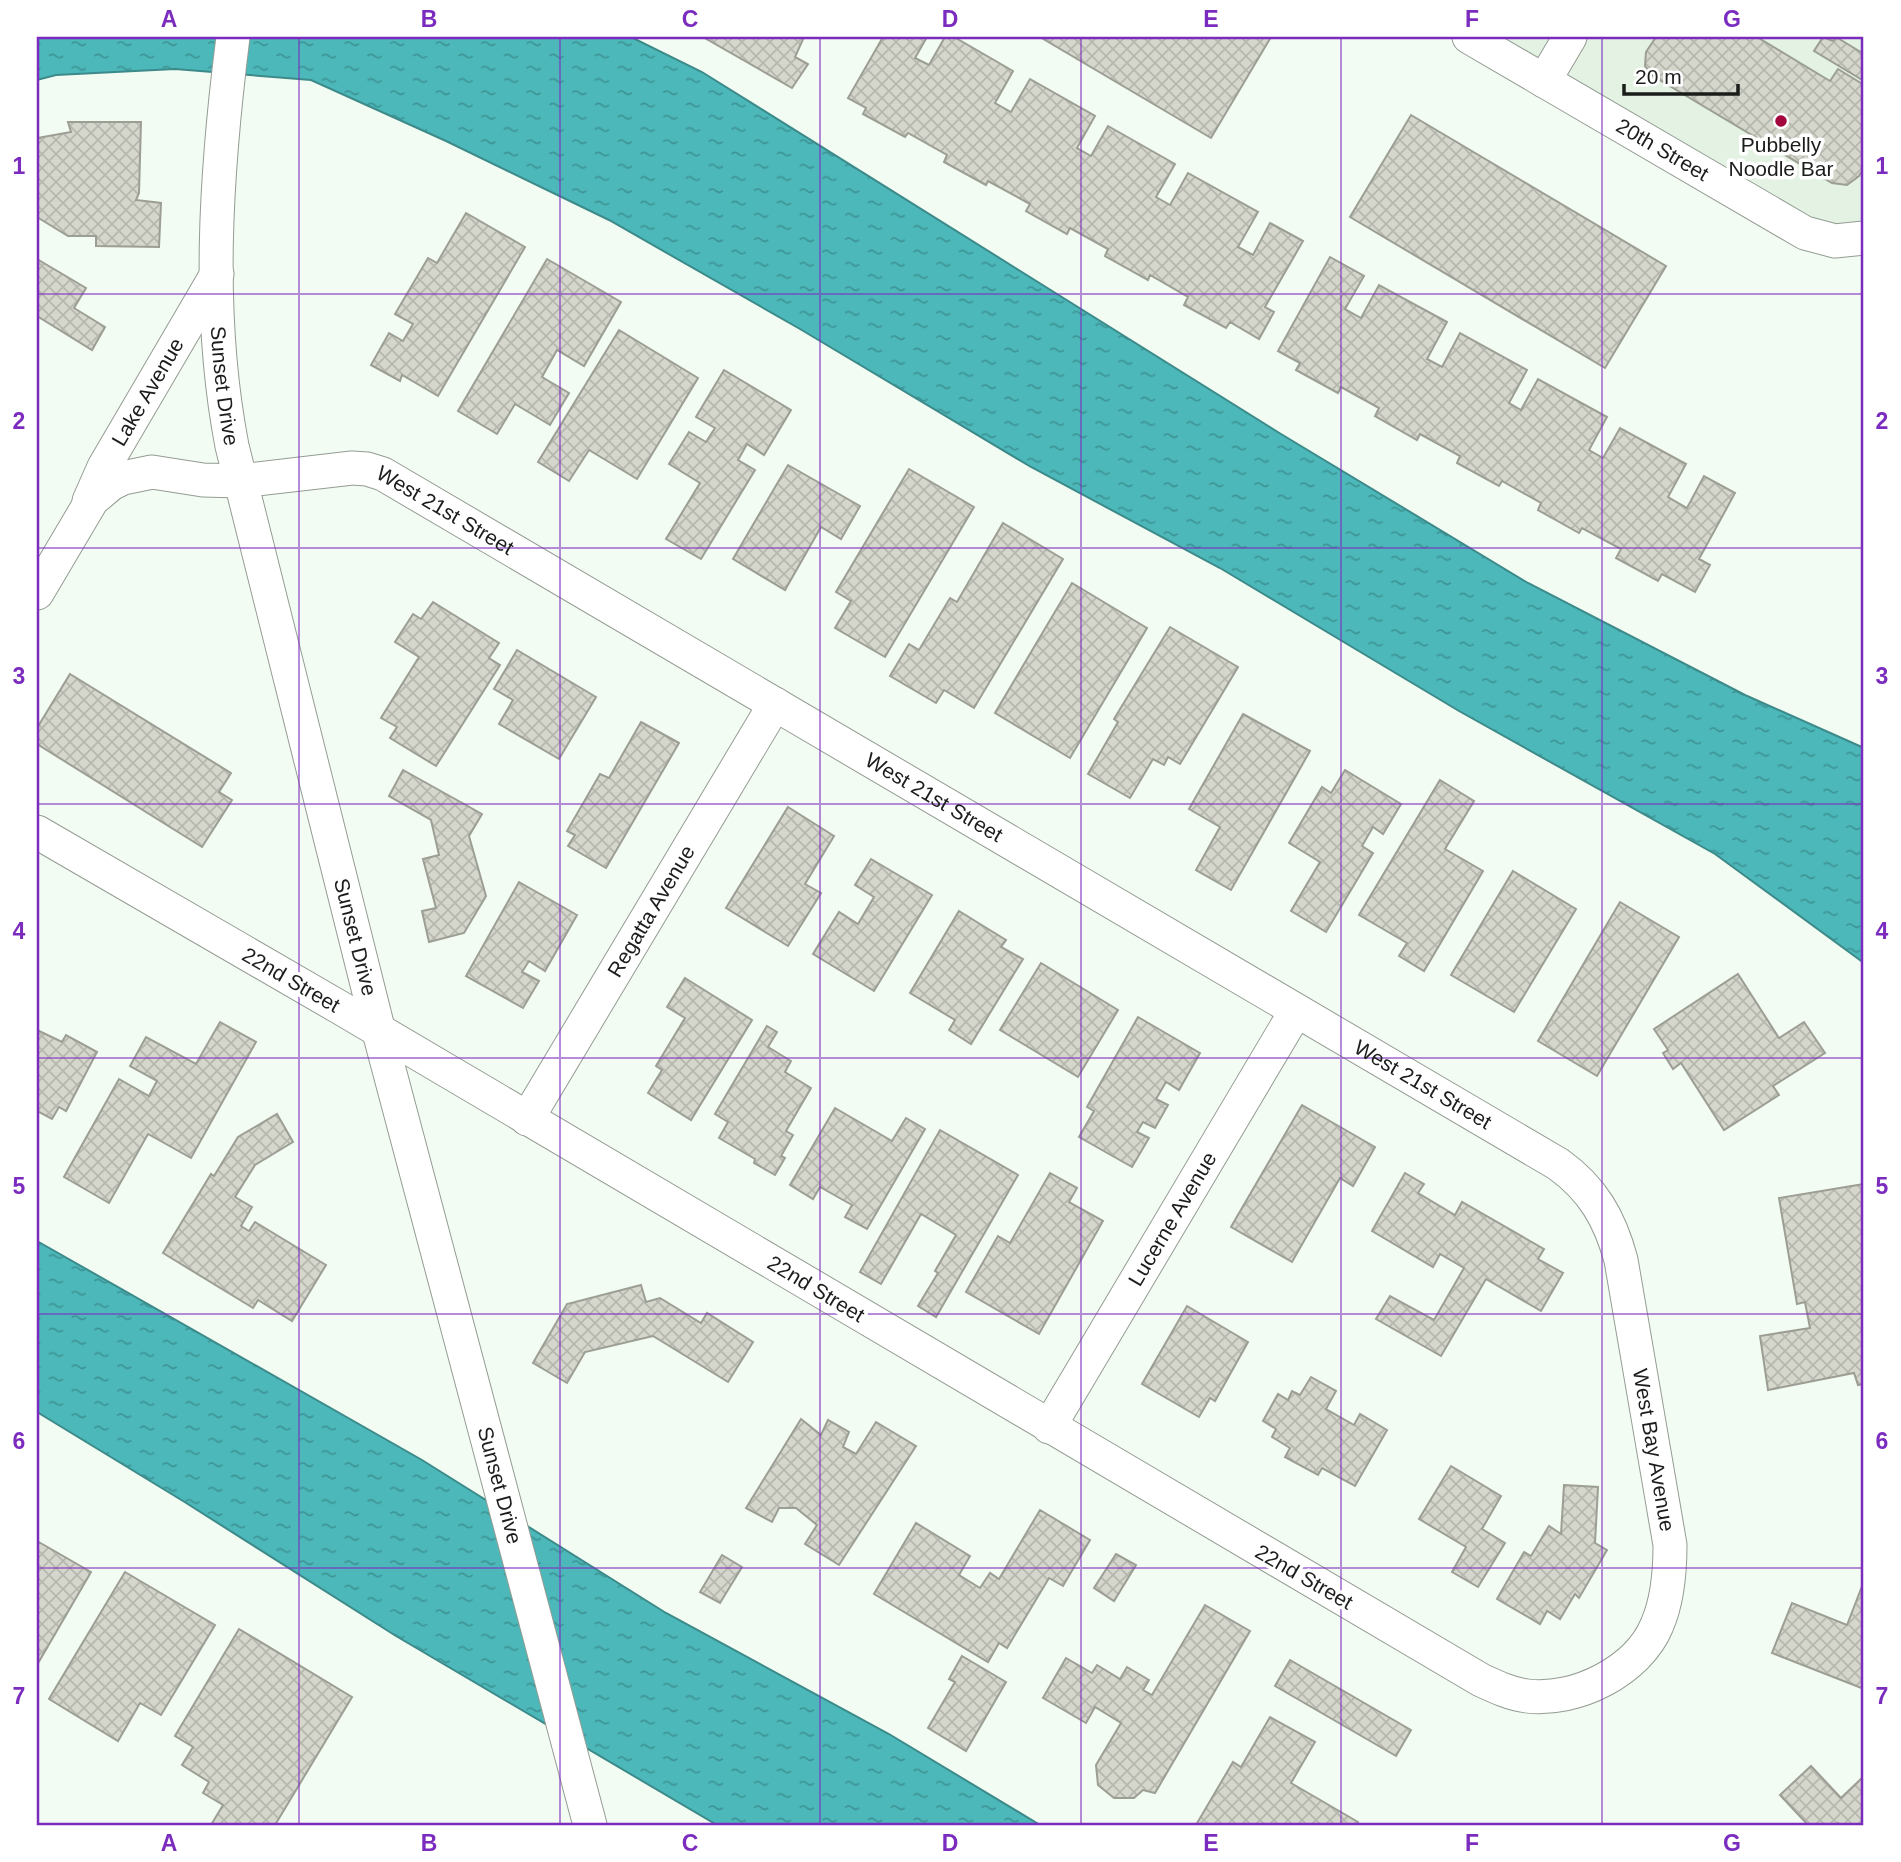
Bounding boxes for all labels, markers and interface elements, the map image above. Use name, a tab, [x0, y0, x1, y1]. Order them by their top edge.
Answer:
text: A	[161, 6, 177, 32]
text: B	[421, 6, 437, 32]
text: C	[682, 6, 698, 32]
text: D	[942, 6, 958, 32]
text: E	[1203, 6, 1219, 32]
text: F	[1465, 6, 1479, 32]
text: G	[1723, 6, 1741, 32]
scale bar	[1624, 52, 1738, 96]
text: 20 m	[1635, 65, 1682, 88]
marker: Pubbelly Noodle Bar	[1773, 113, 1789, 129]
street label: 20th Street	[1613, 114, 1713, 185]
place label: Pubbelly Noodle Bar	[1728, 133, 1834, 180]
text: 1	[13, 153, 26, 179]
text: 1	[1876, 153, 1889, 179]
street label: Sunset Drive	[207, 325, 244, 447]
street label: Lake Avenue	[107, 334, 188, 450]
text: 2	[13, 408, 25, 434]
text: 2	[1876, 408, 1888, 434]
street label: West 21st Street	[373, 461, 518, 559]
text: 3	[13, 663, 25, 689]
text: 3	[1876, 663, 1888, 689]
street label: West 21st Street	[862, 748, 1007, 846]
street label: Regatta Avenue	[603, 841, 699, 981]
street label: Sunset Drive	[330, 876, 381, 998]
text: 4	[13, 918, 26, 944]
text: 4	[1876, 918, 1889, 944]
street label: 22nd Street	[238, 942, 344, 1017]
street label: West 21st Street	[1350, 1035, 1496, 1133]
street label: Lucerne Avenue	[1124, 1148, 1221, 1290]
text: 5	[13, 1173, 26, 1199]
text: 5	[1876, 1173, 1889, 1199]
street label: 22nd Street	[764, 1251, 869, 1326]
street label: West Bay Avenue	[1629, 1367, 1679, 1533]
street label: Sunset Drive	[474, 1424, 527, 1546]
text: 6	[13, 1428, 25, 1454]
text: 6	[1876, 1428, 1888, 1454]
street label: 22nd Street	[1251, 1539, 1357, 1614]
text: 7	[13, 1683, 25, 1709]
text: 7	[1876, 1683, 1888, 1709]
text: A	[161, 1830, 177, 1856]
text: B	[421, 1830, 437, 1856]
text: C	[682, 1830, 698, 1856]
text: D	[942, 1830, 958, 1856]
text: E	[1203, 1830, 1219, 1856]
text: F	[1465, 1830, 1479, 1856]
text: G	[1723, 1830, 1741, 1856]

